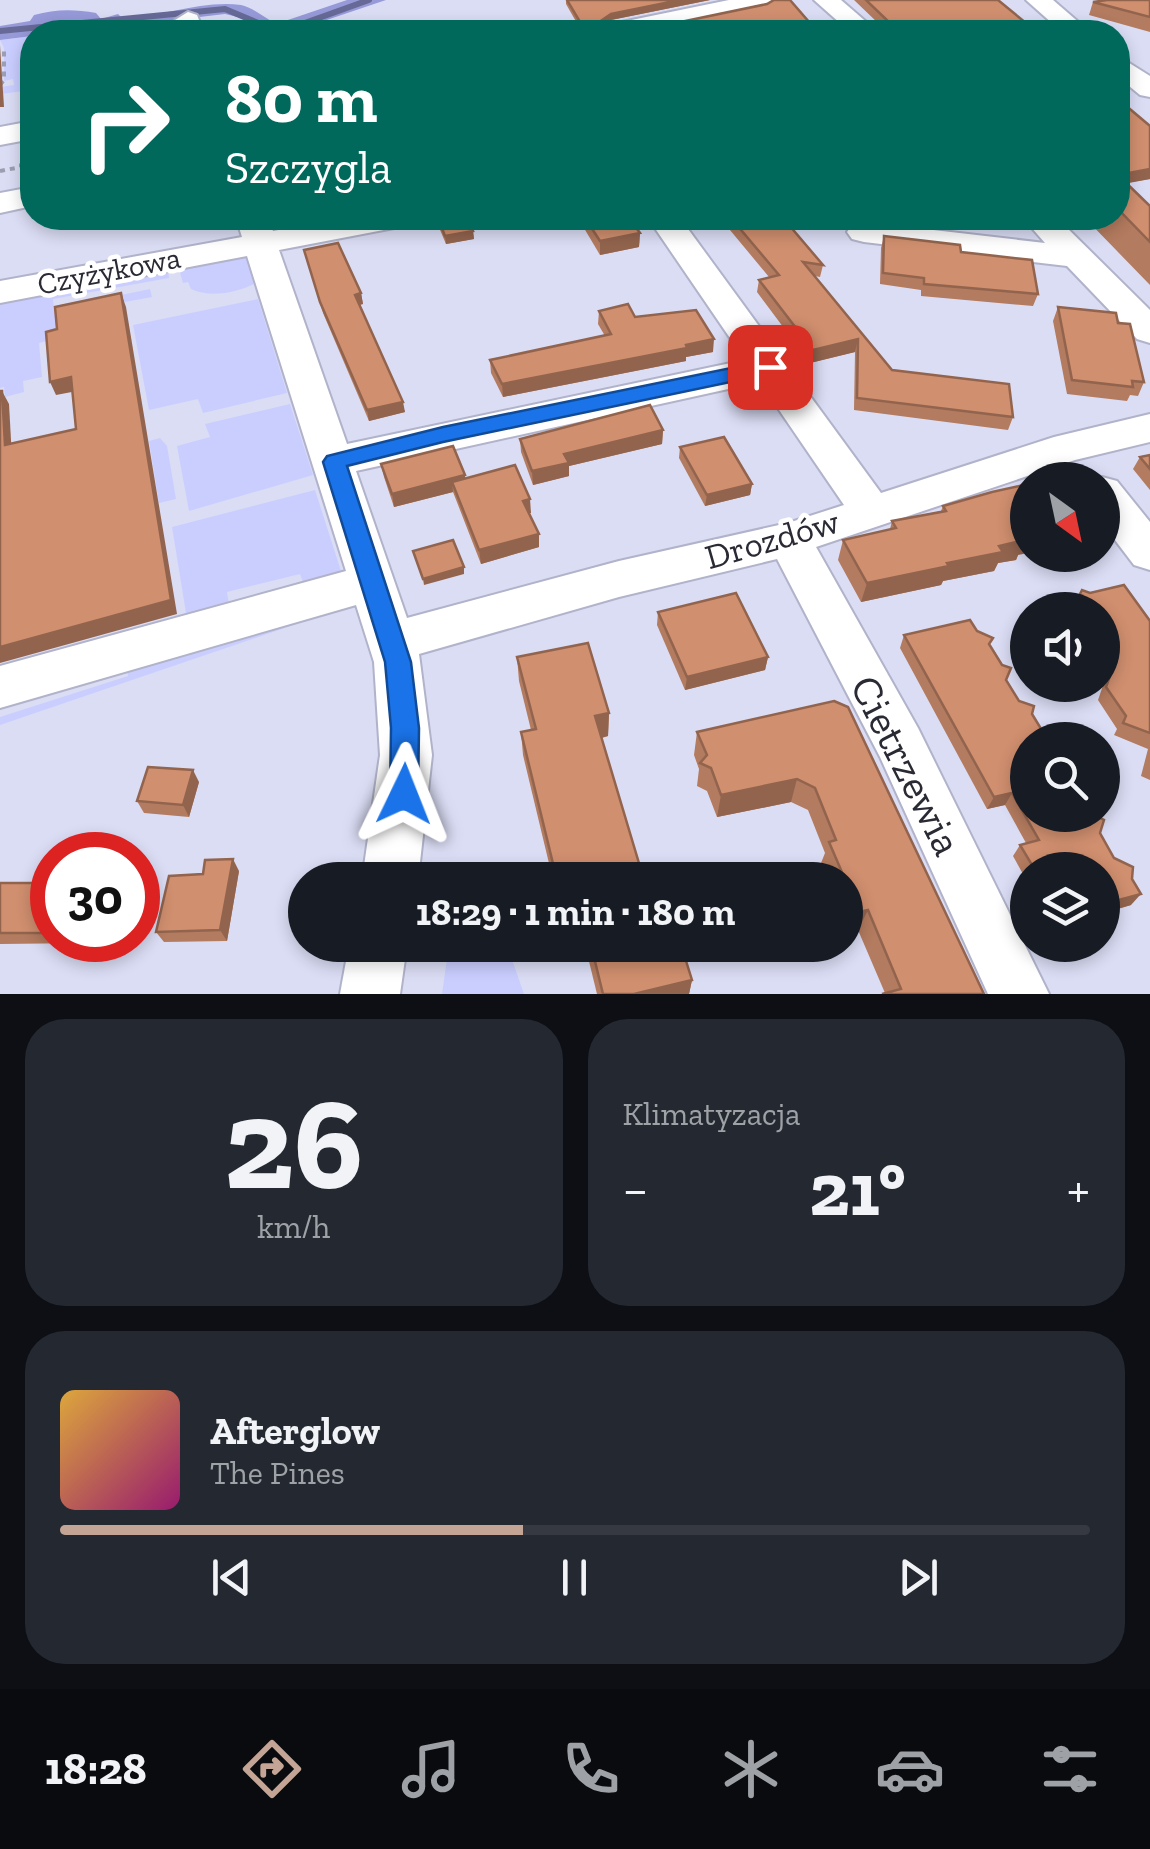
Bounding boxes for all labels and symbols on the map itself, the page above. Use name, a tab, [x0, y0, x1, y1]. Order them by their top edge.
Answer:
street label: Czyżykowa	[34, 240, 184, 302]
pin	[728, 325, 813, 410]
north arrow	[1010, 462, 1120, 572]
street label: Drozdów	[700, 500, 844, 578]
street label: Cietrzewia	[840, 667, 974, 864]
position arrow	[352, 742, 456, 846]
speed limit sign: 30	[30, 832, 160, 962]

